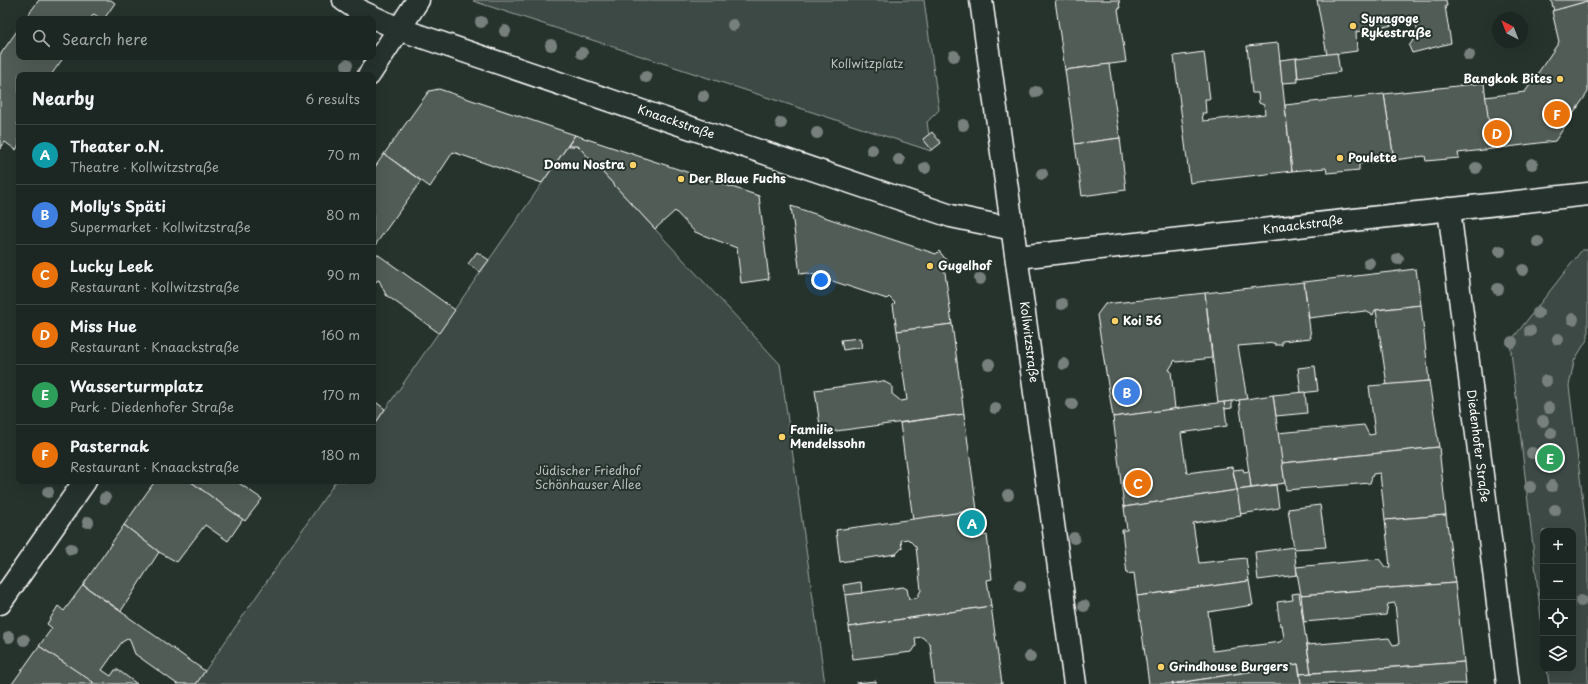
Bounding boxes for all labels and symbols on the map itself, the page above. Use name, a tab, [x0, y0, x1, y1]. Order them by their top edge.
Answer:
place label: Synagoge Rykestraße	[1361, 9, 1432, 41]
north arrow	[1492, 12, 1528, 48]
marker: Synagoge Rykestraße	[1348, 21, 1358, 31]
park label: Kollwitzplatz	[831, 54, 904, 72]
place label: Bangkok Bites	[1463, 69, 1552, 87]
marker: Bangkok Bites	[1555, 74, 1565, 84]
street label: Knaackstraße	[635, 99, 717, 143]
pin: F	[1544, 99, 1570, 129]
pin: D	[1484, 118, 1510, 148]
place label: Poulette	[1348, 148, 1398, 166]
marker: Poulette	[1335, 153, 1345, 163]
place label: Domu Nostra	[544, 155, 626, 173]
marker: Domu Nostra	[628, 160, 638, 170]
place label: Der Blaue Fuchs	[689, 169, 786, 187]
marker: Der Blaue Fuchs	[676, 174, 686, 184]
street label: Knaackstraße	[1262, 210, 1344, 238]
place label: Gugelhof	[938, 256, 993, 274]
marker: Gugelhof	[925, 261, 935, 271]
your location	[811, 270, 831, 290]
street label: Kollwitzstraße	[1016, 300, 1044, 383]
place label: Koi 56	[1123, 311, 1162, 329]
marker: Koi 56	[1110, 316, 1120, 326]
pin: B	[1114, 377, 1140, 407]
street label: Diedenhofer Straße	[1463, 388, 1495, 503]
place label: Familie Mendelssohn	[790, 420, 865, 452]
marker: Familie Mendelssohn	[777, 432, 787, 442]
pin: E	[1537, 443, 1563, 473]
park label: Jüdischer Friedhof Schönhauser Allee	[535, 461, 642, 493]
pin: C	[1125, 468, 1151, 498]
pin: A	[959, 508, 985, 538]
place label: Grindhouse Burgers	[1169, 657, 1289, 675]
marker: Grindhouse Burgers	[1156, 662, 1166, 672]

